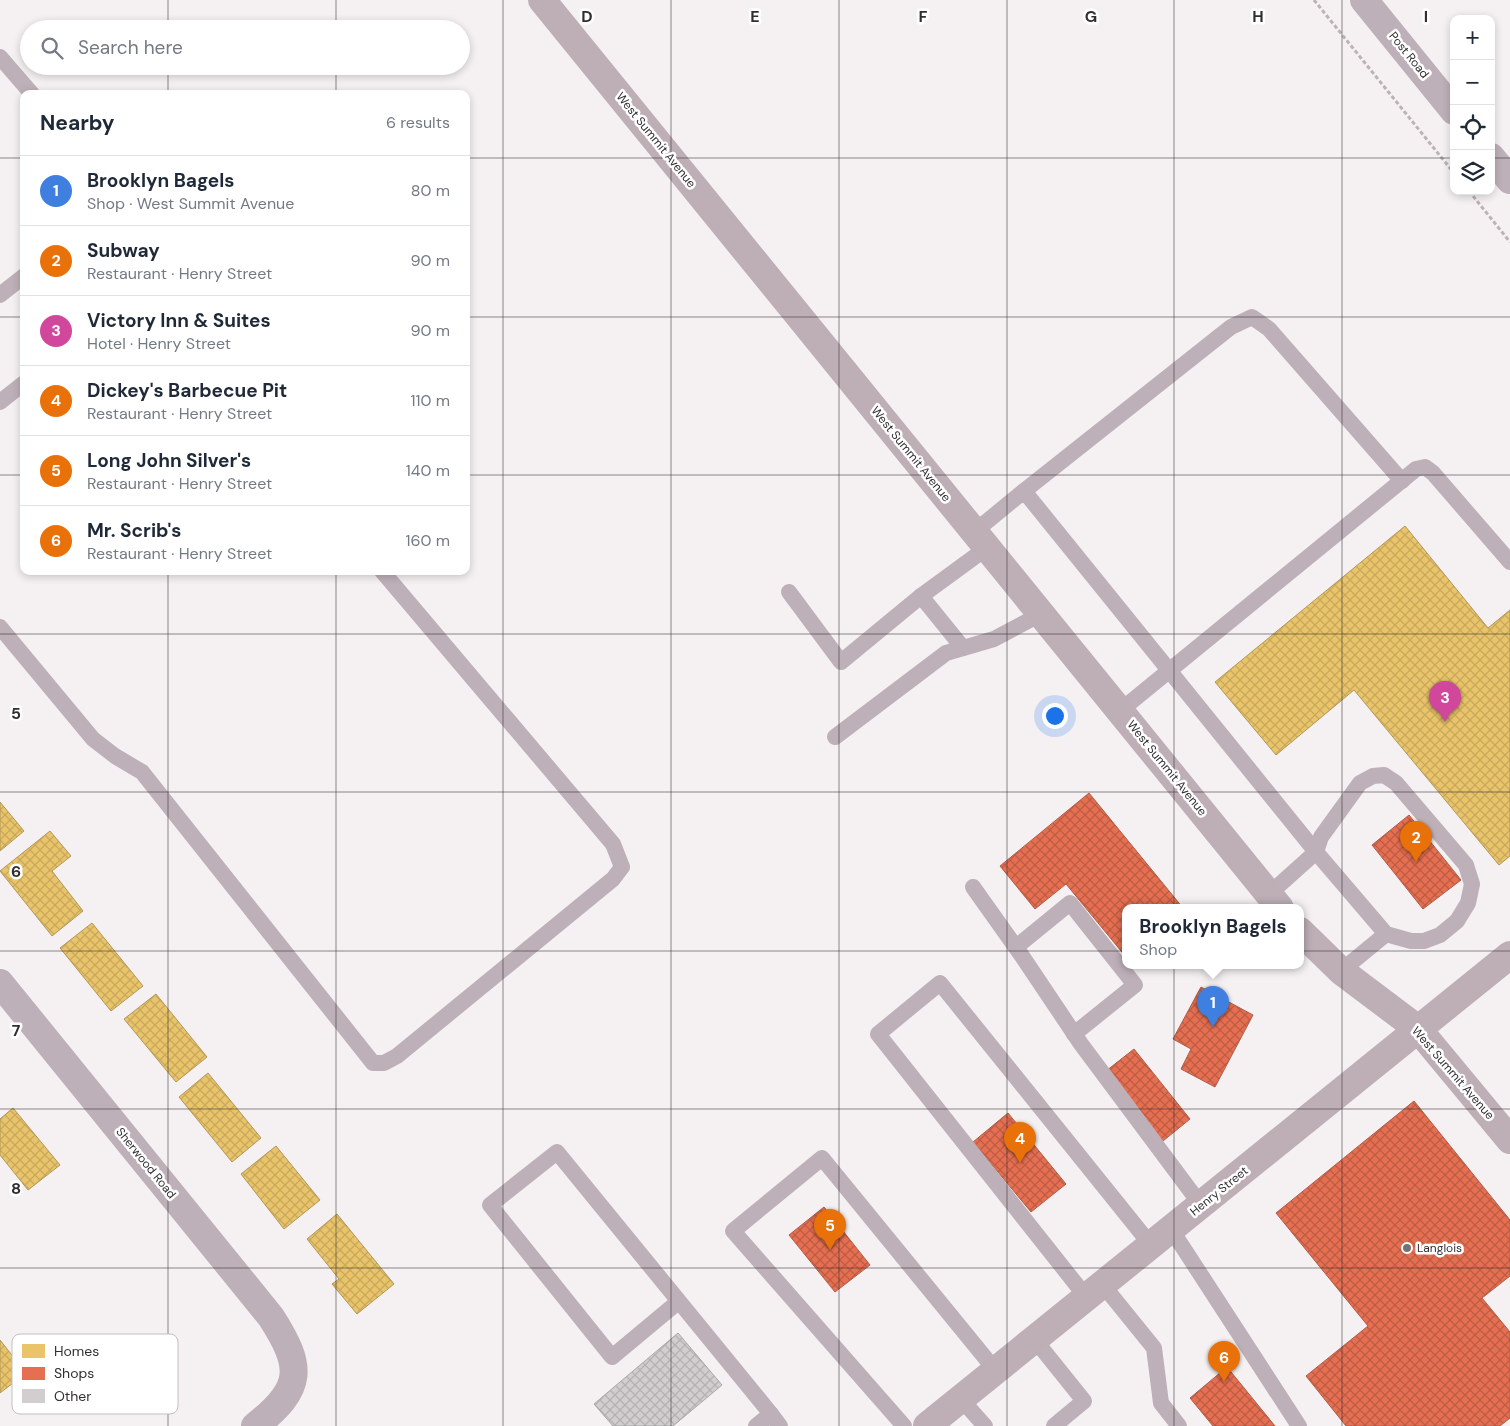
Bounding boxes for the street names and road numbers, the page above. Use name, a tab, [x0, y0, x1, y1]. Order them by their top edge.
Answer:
street label: Post Road	[1385, 28, 1433, 82]
street label: West Summit Avenue	[613, 89, 700, 191]
street label: West Summit Avenue	[868, 403, 955, 505]
street label: West Summit Avenue	[1124, 717, 1211, 819]
street label: West Summit Avenue	[1408, 1023, 1498, 1123]
street label: Sherwood Road	[112, 1124, 180, 1202]
street label: Henry Street	[1187, 1163, 1252, 1219]

